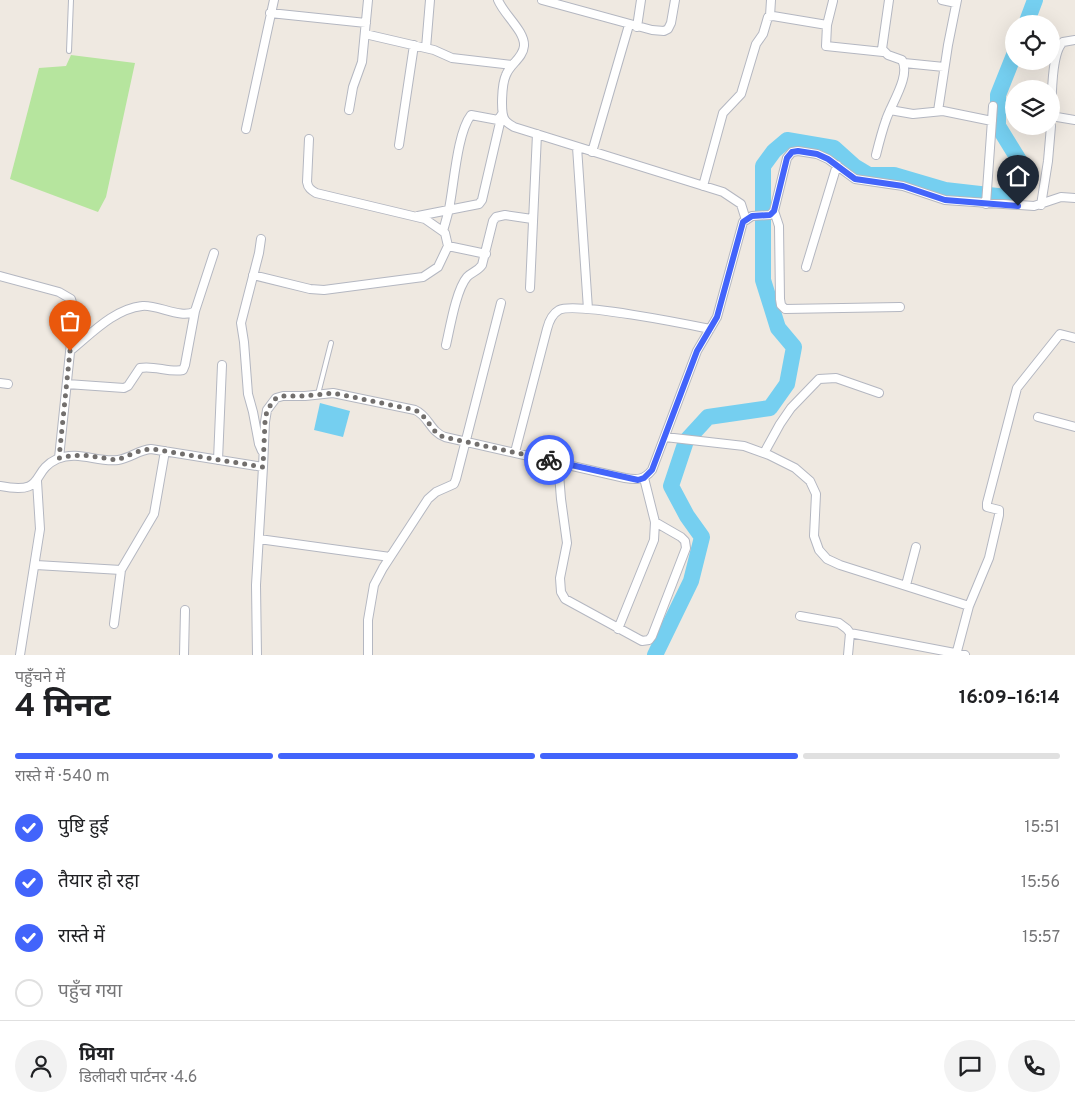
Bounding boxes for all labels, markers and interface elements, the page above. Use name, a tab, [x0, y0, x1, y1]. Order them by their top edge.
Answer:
map controls	[1005, 15, 1060, 135]
button: locate	[1005, 15, 1060, 70]
button: layers	[1005, 80, 1060, 135]
pin	[997, 155, 1039, 206]
icon: home	[1004, 162, 1032, 190]
pin	[49, 300, 91, 351]
icon: bag	[56, 307, 84, 335]
courier	[524, 435, 574, 485]
icon: bike	[535, 446, 563, 474]
text: पहुँचने में	[15, 668, 65, 688]
text: 16:09–16:14	[959, 686, 1060, 710]
text: 4 मिनट	[15, 688, 111, 728]
text: रास्ते में · 540 m	[15, 767, 110, 787]
icon: check	[15, 814, 43, 842]
text: पुष्टि हुई	[58, 815, 109, 839]
text: 15:51	[1025, 818, 1060, 838]
icon: check	[15, 869, 43, 897]
text: तैयार हो रहा	[58, 870, 139, 894]
text: 15:56	[1021, 873, 1060, 893]
icon: check	[15, 924, 43, 952]
text: रास्ते में	[58, 925, 105, 949]
text: 15:57	[1022, 928, 1060, 948]
text: पहुँच गया	[58, 980, 122, 1004]
button: person	[15, 1040, 67, 1092]
button: chat	[944, 1040, 996, 1092]
button: phone	[1008, 1040, 1060, 1092]
text: प्रिया	[79, 1043, 114, 1067]
text: डिलीवरी पार्टनर · 4.6	[79, 1068, 197, 1088]

